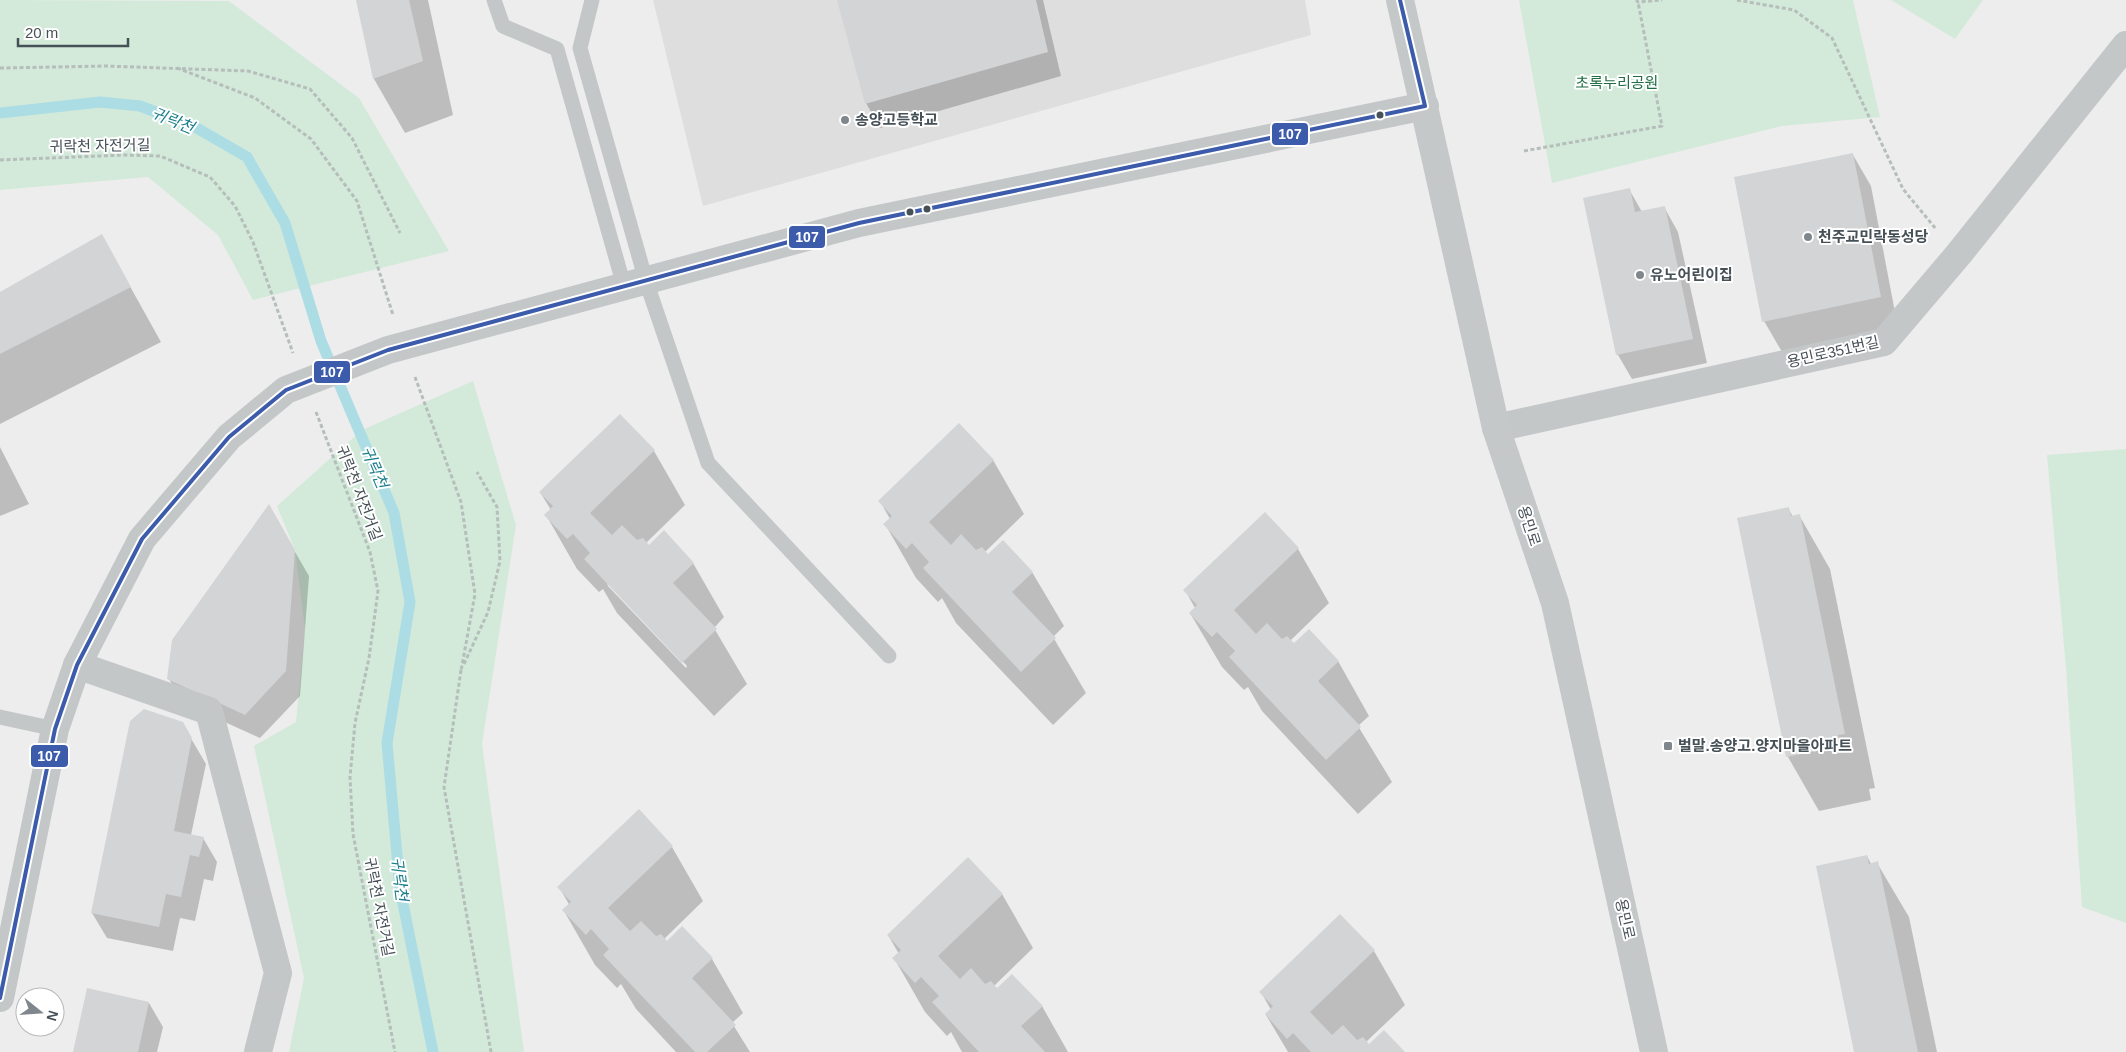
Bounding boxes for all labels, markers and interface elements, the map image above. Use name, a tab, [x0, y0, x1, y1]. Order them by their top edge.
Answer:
scale bar	[18, 15, 128, 47]
text: 20 m	[25, 24, 58, 41]
park label: 초록누리공원	[1576, 74, 1658, 91]
water label: 귀락천	[149, 104, 199, 137]
unlabelled marker	[1375, 110, 1385, 120]
place label: 송양고등학교	[855, 111, 938, 128]
marker: 송양고등학교	[839, 114, 851, 126]
line badge: 107	[1271, 122, 1309, 146]
text: 107	[1278, 126, 1302, 142]
street label: 귀락천 자전거길	[49, 136, 151, 155]
unlabelled marker	[922, 204, 932, 214]
unlabelled marker	[905, 207, 915, 217]
line badge: 107	[788, 225, 826, 249]
place label: 천주교민락동성당	[1818, 228, 1929, 245]
text: 107	[795, 229, 819, 245]
marker: 천주교민락동성당	[1802, 231, 1814, 243]
place label: 유노어린이집	[1650, 266, 1733, 283]
marker: 유노어린이집	[1634, 269, 1646, 281]
street label: 용민로351번길	[1785, 333, 1881, 370]
line badge: 107	[313, 360, 351, 384]
text: 107	[320, 364, 344, 380]
street label: 귀락천 자전거길	[333, 443, 385, 543]
water label: 귀락천	[358, 444, 392, 493]
street label: 용민로	[1515, 504, 1544, 548]
place label: 벌말.송양고.양지마을아파트	[1678, 737, 1852, 754]
marker: 벌말.송양고.양지마을아파트	[1662, 740, 1674, 752]
line badge: 107	[30, 744, 69, 768]
text: 107	[37, 748, 61, 764]
street label: 귀락천 자전거길	[362, 856, 397, 958]
water label: 귀락천	[388, 856, 411, 904]
street label: 용민로	[1613, 897, 1638, 941]
north arrow	[15, 987, 65, 1037]
text: N	[43, 1009, 62, 1023]

